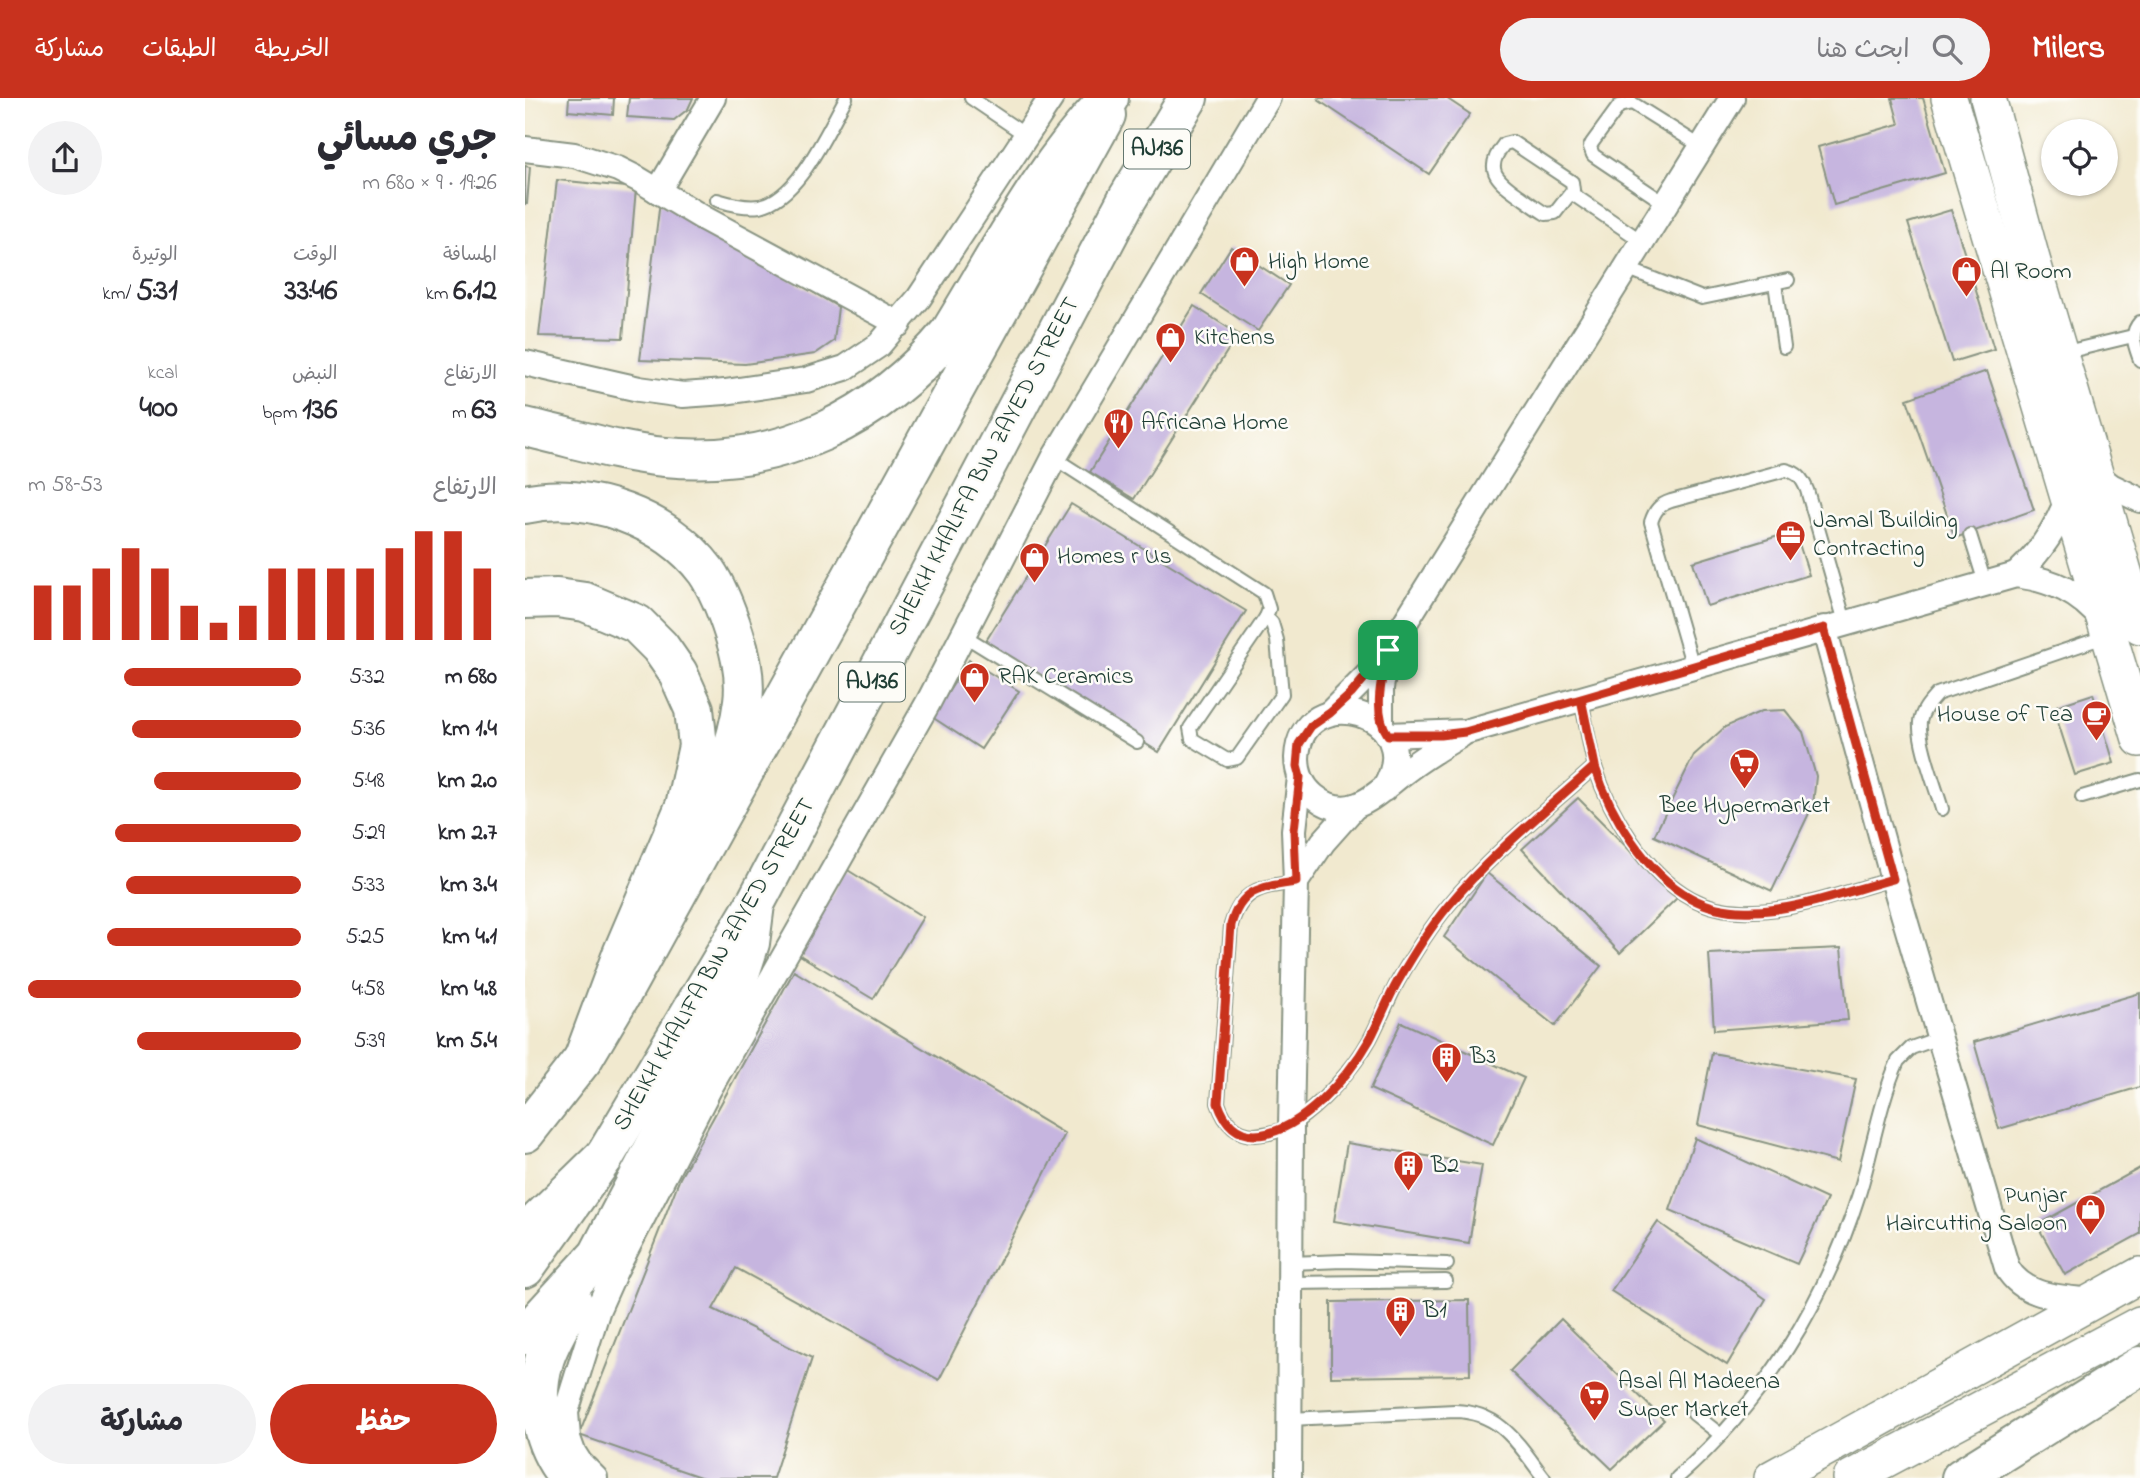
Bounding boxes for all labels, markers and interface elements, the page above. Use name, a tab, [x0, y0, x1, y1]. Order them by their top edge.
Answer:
search box	[1500, 18, 1990, 81]
text: Milers	[2032, 25, 2105, 73]
icon: search	[1928, 30, 1966, 68]
text: ابحث هنا	[1816, 32, 1910, 70]
text: مشاركة	[35, 33, 104, 68]
text: الطبقات	[142, 33, 217, 68]
text: الخريطة	[255, 33, 329, 68]
text: جري مسائي	[317, 113, 497, 169]
map controls	[2041, 119, 2118, 196]
button: locate	[2041, 119, 2118, 196]
button: share	[28, 121, 102, 195]
road number: AJ136	[1124, 130, 1190, 168]
text: 19:26 · 9 × 680 m	[362, 167, 497, 200]
text: الوتيرة	[132, 242, 178, 269]
text: الوقت	[293, 242, 337, 269]
text: المسافة	[443, 242, 497, 269]
shop icon: High Home	[1228, 245, 1262, 289]
place label: High Home	[1268, 245, 1370, 280]
shop icon: Al Room	[1950, 255, 1984, 299]
place label: Al Room	[1990, 255, 2072, 290]
text: 5:31	[136, 270, 178, 314]
text: 33:46	[284, 270, 337, 314]
text: 6.12	[453, 270, 497, 314]
text: /km	[102, 281, 136, 308]
text: km	[425, 281, 453, 308]
street label: SHEIKH KHALIFA BIN ZAYED STREET	[881, 291, 1090, 643]
shop icon: Kitchens	[1154, 321, 1188, 365]
place label: Kitchens	[1194, 321, 1275, 356]
text: kcal	[147, 360, 178, 387]
text: النبض	[292, 361, 337, 388]
text: الارتفاع	[444, 361, 497, 388]
text: 400	[139, 387, 178, 431]
text: 136	[302, 389, 337, 433]
text: 63	[471, 389, 497, 433]
text: bpm	[262, 400, 302, 427]
text: m	[452, 400, 471, 427]
restaurant icon: Africana Home	[1101, 406, 1135, 450]
place label: Africana Home	[1141, 406, 1288, 441]
text: 53–58 m	[28, 469, 103, 502]
text: الارتفاع	[433, 472, 497, 505]
place label: Jamal Building Contracting	[1813, 504, 1958, 567]
office icon: Jamal Building Contracting	[1773, 518, 1807, 562]
shop icon: Homes r Us	[1017, 540, 1051, 584]
place label: Homes r Us	[1057, 540, 1172, 575]
pin	[1358, 620, 1418, 680]
icon: arrive	[1369, 631, 1407, 669]
shop icon: RAK Ceramics	[958, 660, 992, 704]
place label: RAK Ceramics	[998, 660, 1134, 695]
text: 5:32	[349, 661, 385, 694]
text: 680 m	[445, 661, 497, 694]
road number: AJ136	[839, 662, 905, 702]
place label: House of Tea	[1937, 698, 2073, 733]
cafe icon: House of Tea	[2079, 698, 2113, 742]
text: 5:36	[350, 713, 385, 746]
text: 1.4 km	[442, 713, 497, 746]
supermarket icon: Bee Hypermarket	[1728, 747, 1762, 791]
text: 5:48	[352, 765, 385, 798]
text: 2.0 km	[437, 765, 497, 798]
place label: Bee Hypermarket	[1659, 789, 1830, 825]
street label: SHEIKH KHALIFA BIN ZAYED STREET	[605, 792, 825, 1138]
text: 5:29	[352, 817, 385, 850]
text: 2.7 km	[438, 817, 497, 850]
text: 5:33	[351, 869, 385, 902]
text: 3.4 km	[440, 869, 497, 902]
text: 5:25	[345, 921, 385, 954]
text: 4.1 km	[442, 921, 497, 954]
text: 4:58	[352, 973, 385, 1006]
text: 4.8 km	[441, 973, 497, 1006]
text: 5:39	[353, 1025, 385, 1058]
text: 5.4 km	[436, 1025, 497, 1058]
building icon: B3	[1430, 1040, 1464, 1084]
place label: B3	[1469, 1040, 1496, 1075]
building icon: B2	[1391, 1149, 1425, 1193]
place label: B2	[1430, 1149, 1459, 1184]
place label: Punjar Haircutting Saloon	[1886, 1179, 2068, 1242]
shop icon: Punjar Haircutting Saloon	[2073, 1193, 2107, 1237]
building icon: B1	[1383, 1294, 1417, 1338]
place label: B1	[1422, 1294, 1447, 1329]
place label: Asal Al Madeena Super Market	[1618, 1365, 1780, 1428]
supermarket icon: Asal Al Madeena Super Market	[1578, 1379, 1612, 1423]
button: مشاركة	[28, 1384, 256, 1464]
button: حفظ	[270, 1384, 497, 1464]

